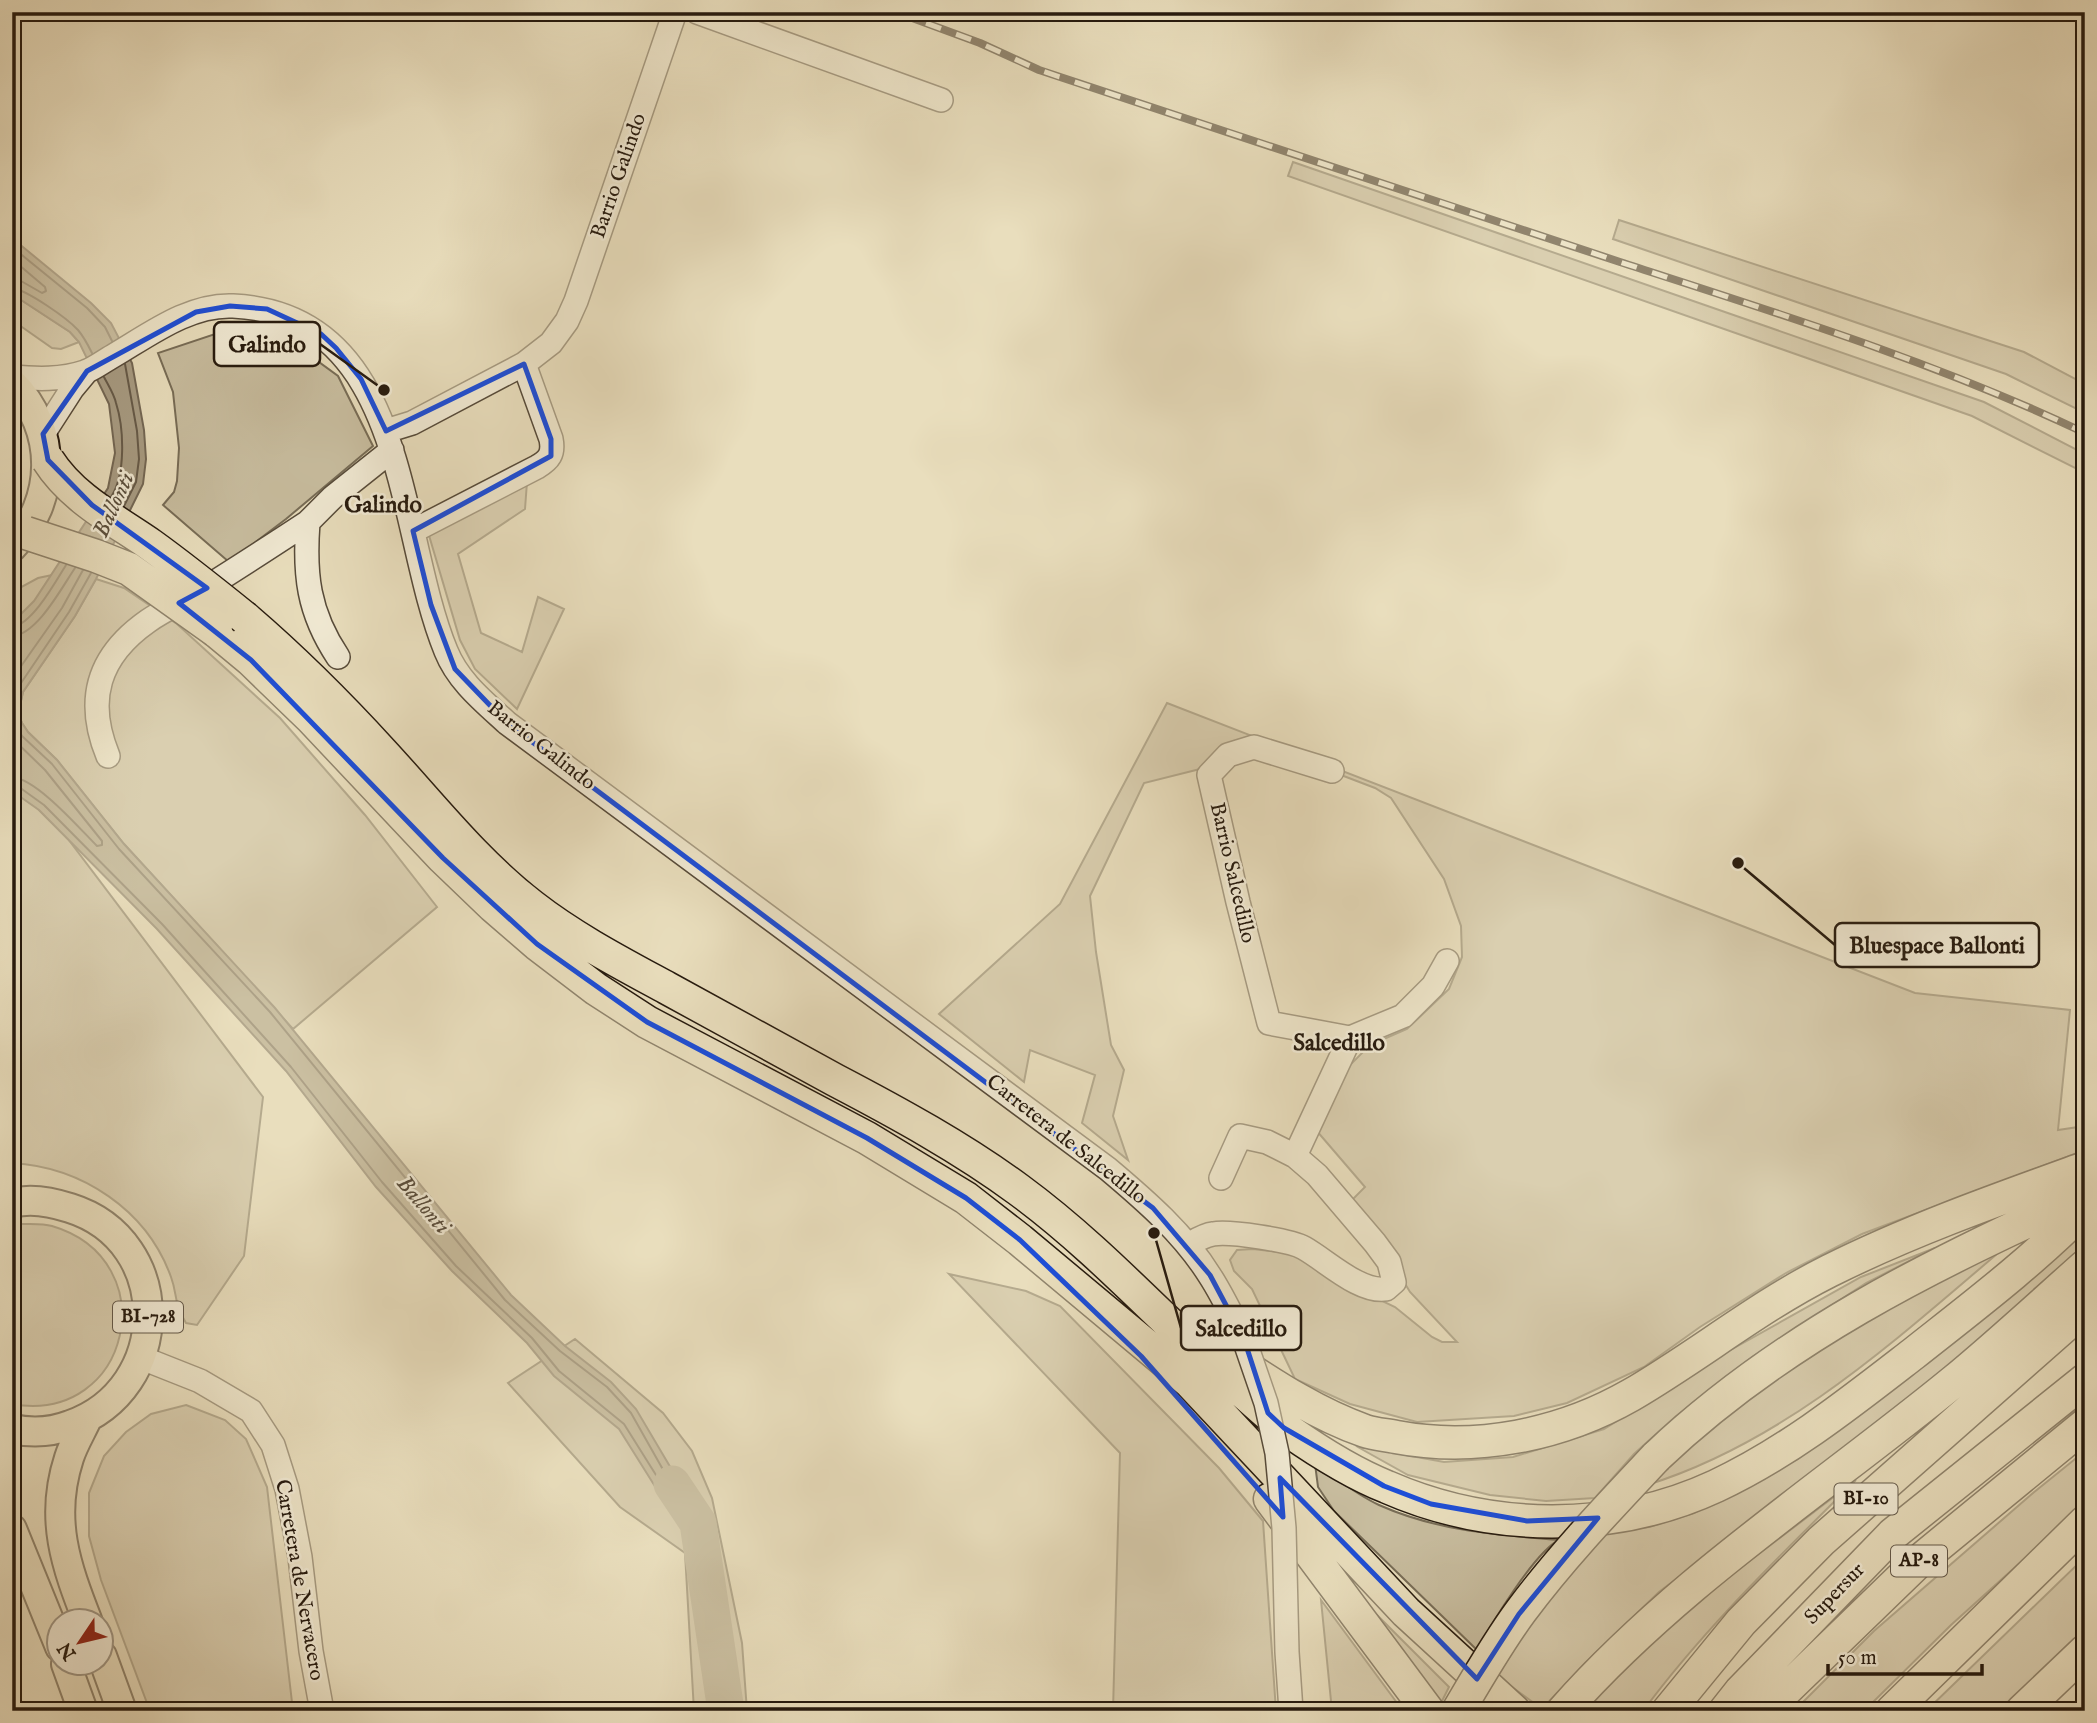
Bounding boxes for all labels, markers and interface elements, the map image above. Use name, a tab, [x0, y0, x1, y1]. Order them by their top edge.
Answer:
street label: Barrio Galindo	[585, 110, 653, 242]
callout: Galindo	[214, 322, 320, 366]
text: Galindo	[228, 331, 306, 360]
water label: Ballonti	[87, 467, 142, 542]
district label: Galindo	[344, 491, 422, 520]
street label: Barrio Galindo	[481, 695, 601, 797]
street label: Barrio Salcedillo	[1203, 800, 1261, 946]
callout: Bluespace Ballonti	[1835, 923, 2039, 967]
text: Bluespace Ballonti	[1849, 932, 2025, 961]
district label: Salcedillo	[1293, 1029, 1385, 1058]
street label: Carretera de Salcedillo	[980, 1069, 1152, 1211]
water label: Ballonti	[390, 1170, 457, 1241]
road number: BI-728	[113, 1302, 183, 1332]
callout: Salcedillo	[1181, 1306, 1301, 1350]
text: Salcedillo	[1195, 1315, 1287, 1344]
street label: Carretera de Nervacero	[268, 1477, 330, 1683]
road number: BI-10	[1834, 1484, 1898, 1514]
road number: AP-8	[1891, 1546, 1947, 1576]
street label: Supersur	[1799, 1557, 1871, 1631]
north arrow	[46, 1608, 116, 1678]
scale bar	[1828, 1632, 1982, 1676]
text: N	[53, 1637, 83, 1665]
text: 50 m	[1838, 1645, 1877, 1672]

